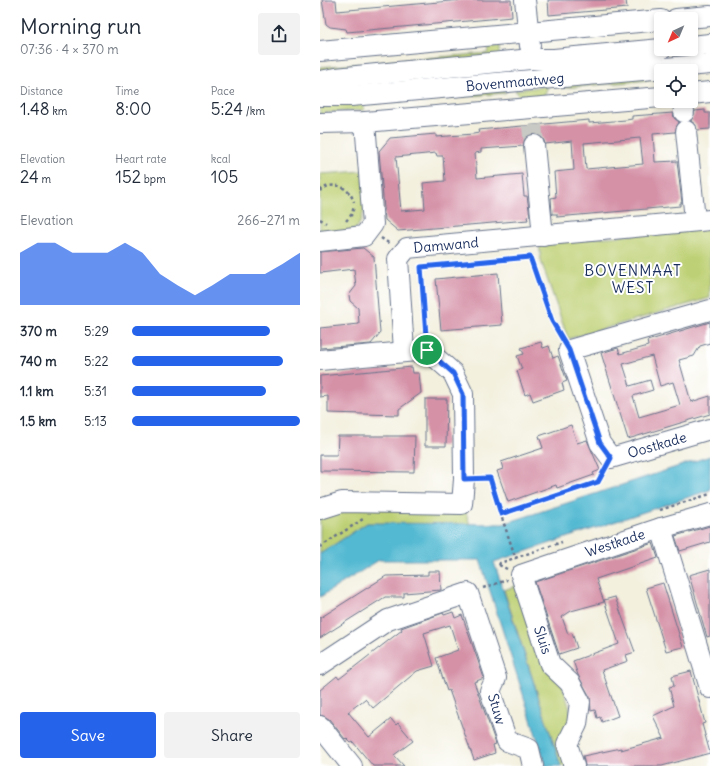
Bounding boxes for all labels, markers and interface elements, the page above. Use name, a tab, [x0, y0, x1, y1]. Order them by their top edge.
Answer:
text: Morning run	[20, 12, 142, 40]
north arrow	[654, 12, 698, 56]
map controls	[654, 12, 698, 108]
button: share	[258, 13, 300, 55]
text: 07:36 · 4 × 370 m	[20, 41, 119, 58]
button: locate	[654, 64, 698, 108]
street label: Bovenmaatweg	[465, 69, 565, 95]
text: Distance	[20, 84, 63, 98]
text: Time	[115, 84, 139, 98]
text: Pace	[211, 84, 235, 98]
text: 1.48	[20, 98, 50, 120]
text: 8:00	[115, 98, 151, 120]
text: 5:24	[211, 98, 243, 120]
text: km	[50, 104, 67, 118]
text: /km	[243, 104, 265, 118]
text: Elevation	[20, 152, 65, 166]
text: Heart rate	[115, 152, 166, 166]
text: kcal	[211, 152, 230, 166]
text: 24	[20, 166, 39, 188]
text: 152	[115, 166, 141, 188]
text: 105	[211, 166, 238, 188]
text: m	[39, 172, 51, 186]
text: bpm	[141, 172, 166, 186]
text: Elevation	[20, 212, 73, 229]
text: 266–271 m	[237, 212, 300, 229]
street label: Damwand	[413, 233, 479, 257]
district label: BOVENMAAT WEST	[584, 261, 682, 297]
text: 370 m	[20, 323, 57, 340]
text: 5:29	[84, 323, 109, 340]
pin	[410, 333, 444, 367]
icon: arrive	[416, 339, 438, 361]
text: 740 m	[20, 353, 57, 370]
text: 5:22	[84, 353, 109, 370]
text: 1.1 km	[20, 383, 54, 400]
text: 5:31	[84, 383, 107, 400]
text: 1.5 km	[20, 413, 56, 430]
text: 5:13	[84, 413, 107, 430]
street label: Oostkade	[625, 428, 689, 462]
street label: Westkade	[583, 525, 647, 561]
street label: Sluis	[530, 624, 556, 656]
street label: Stuw	[484, 691, 510, 727]
button: Save	[20, 712, 156, 758]
button: Share	[164, 712, 300, 758]

